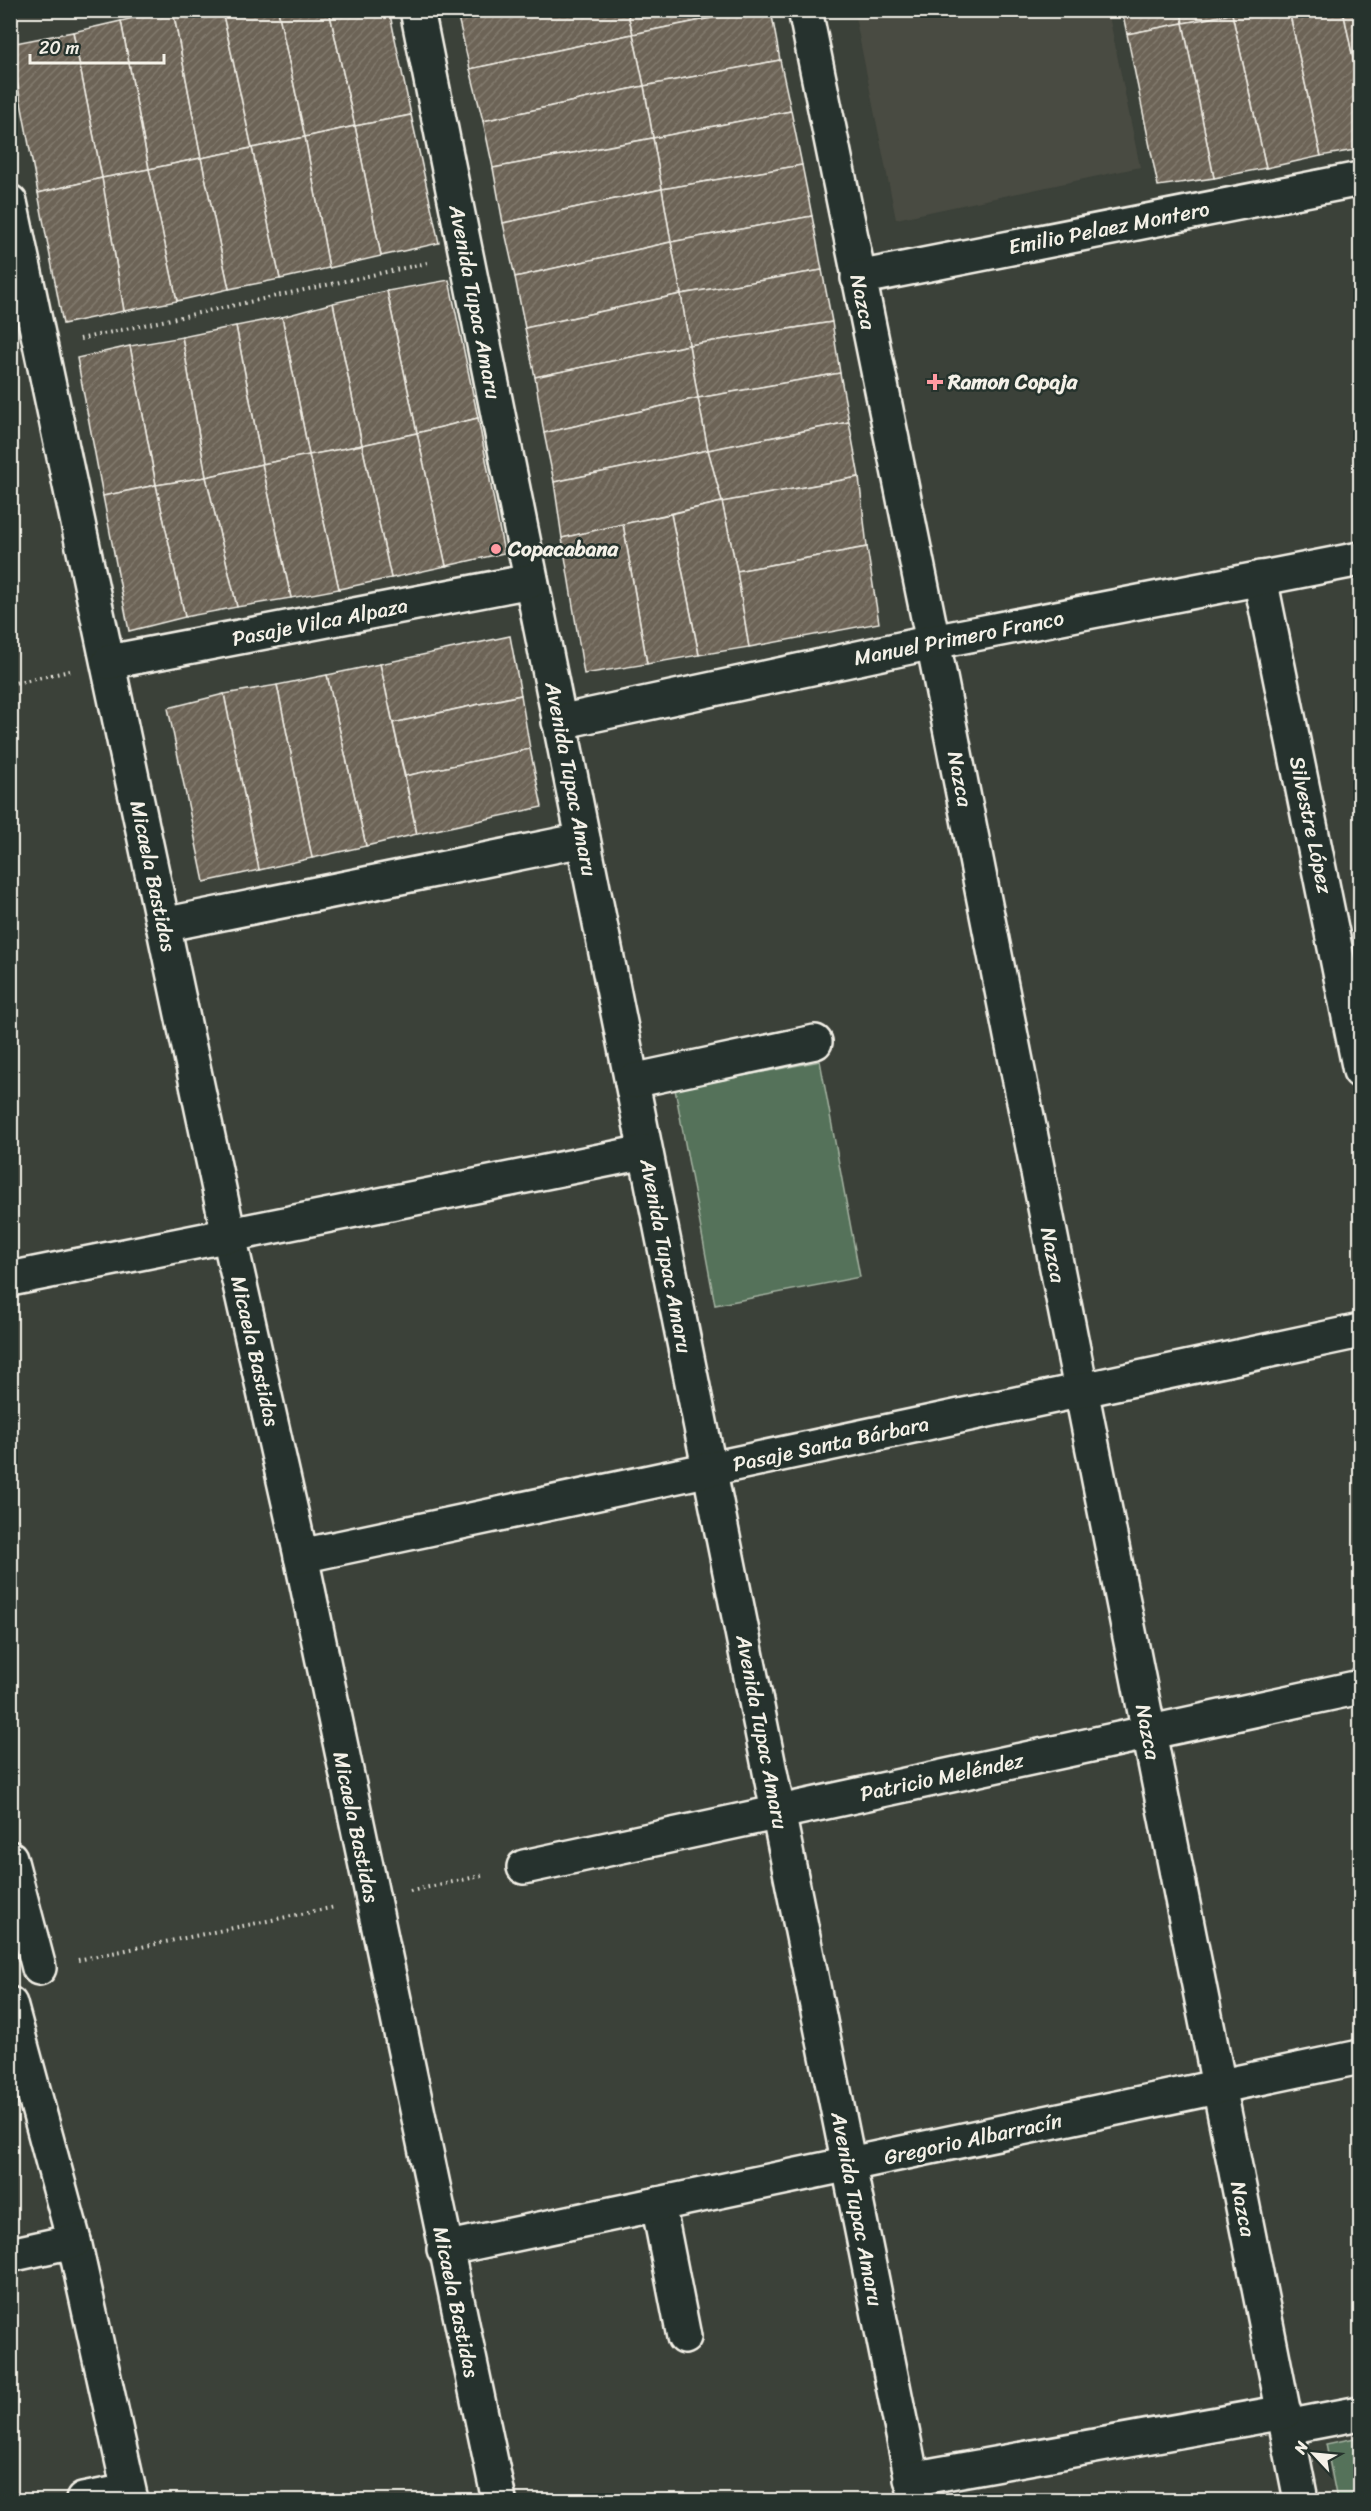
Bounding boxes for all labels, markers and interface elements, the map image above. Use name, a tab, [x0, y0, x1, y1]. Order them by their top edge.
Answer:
scale bar	[30, 27, 164, 65]
text: 20 m	[39, 32, 79, 64]
street label: Emilio Pelaez Montero	[1005, 190, 1213, 266]
street label: Avenida Tupac Amaru	[437, 200, 513, 403]
street label: Nazca	[839, 271, 888, 334]
place label: Ramon Copaja	[947, 363, 1079, 401]
marker: Ramon Copaja	[926, 373, 944, 391]
place label: Copacabana	[507, 530, 619, 568]
marker: Copacabana	[489, 542, 503, 556]
street label: Pasaje Vilca Alpaza	[229, 586, 412, 658]
street label: Manuel Primero Franco	[851, 599, 1068, 677]
street label: Avenida Tupac Amaru	[533, 677, 609, 880]
street label: Nazca	[936, 748, 984, 811]
street label: Silvestre López	[1278, 753, 1344, 898]
street label: Micaela Bastidas	[118, 797, 188, 955]
street label: Avenida Tupac Amaru	[628, 1154, 704, 1357]
street label: Nazca	[1029, 1224, 1077, 1287]
street label: Micaela Bastidas	[219, 1272, 291, 1431]
street label: Pasaje Santa Bárbara	[729, 1405, 933, 1483]
street label: Avenida Tupac Amaru	[724, 1630, 800, 1833]
street label: Nazca	[1124, 1701, 1172, 1764]
street label: Patricio Meléndez	[857, 1741, 1028, 1813]
street label: Micaela Bastidas	[321, 1748, 391, 1906]
street label: Gregorio Albarracín	[880, 2102, 1066, 2176]
street label: Avenida Tupac Amaru	[819, 2107, 895, 2310]
street label: Nazca	[1219, 2178, 1267, 2241]
street label: Micaela Bastidas	[421, 2223, 491, 2381]
north arrow	[1284, 2424, 1344, 2484]
text: N	[1285, 2435, 1317, 2460]

